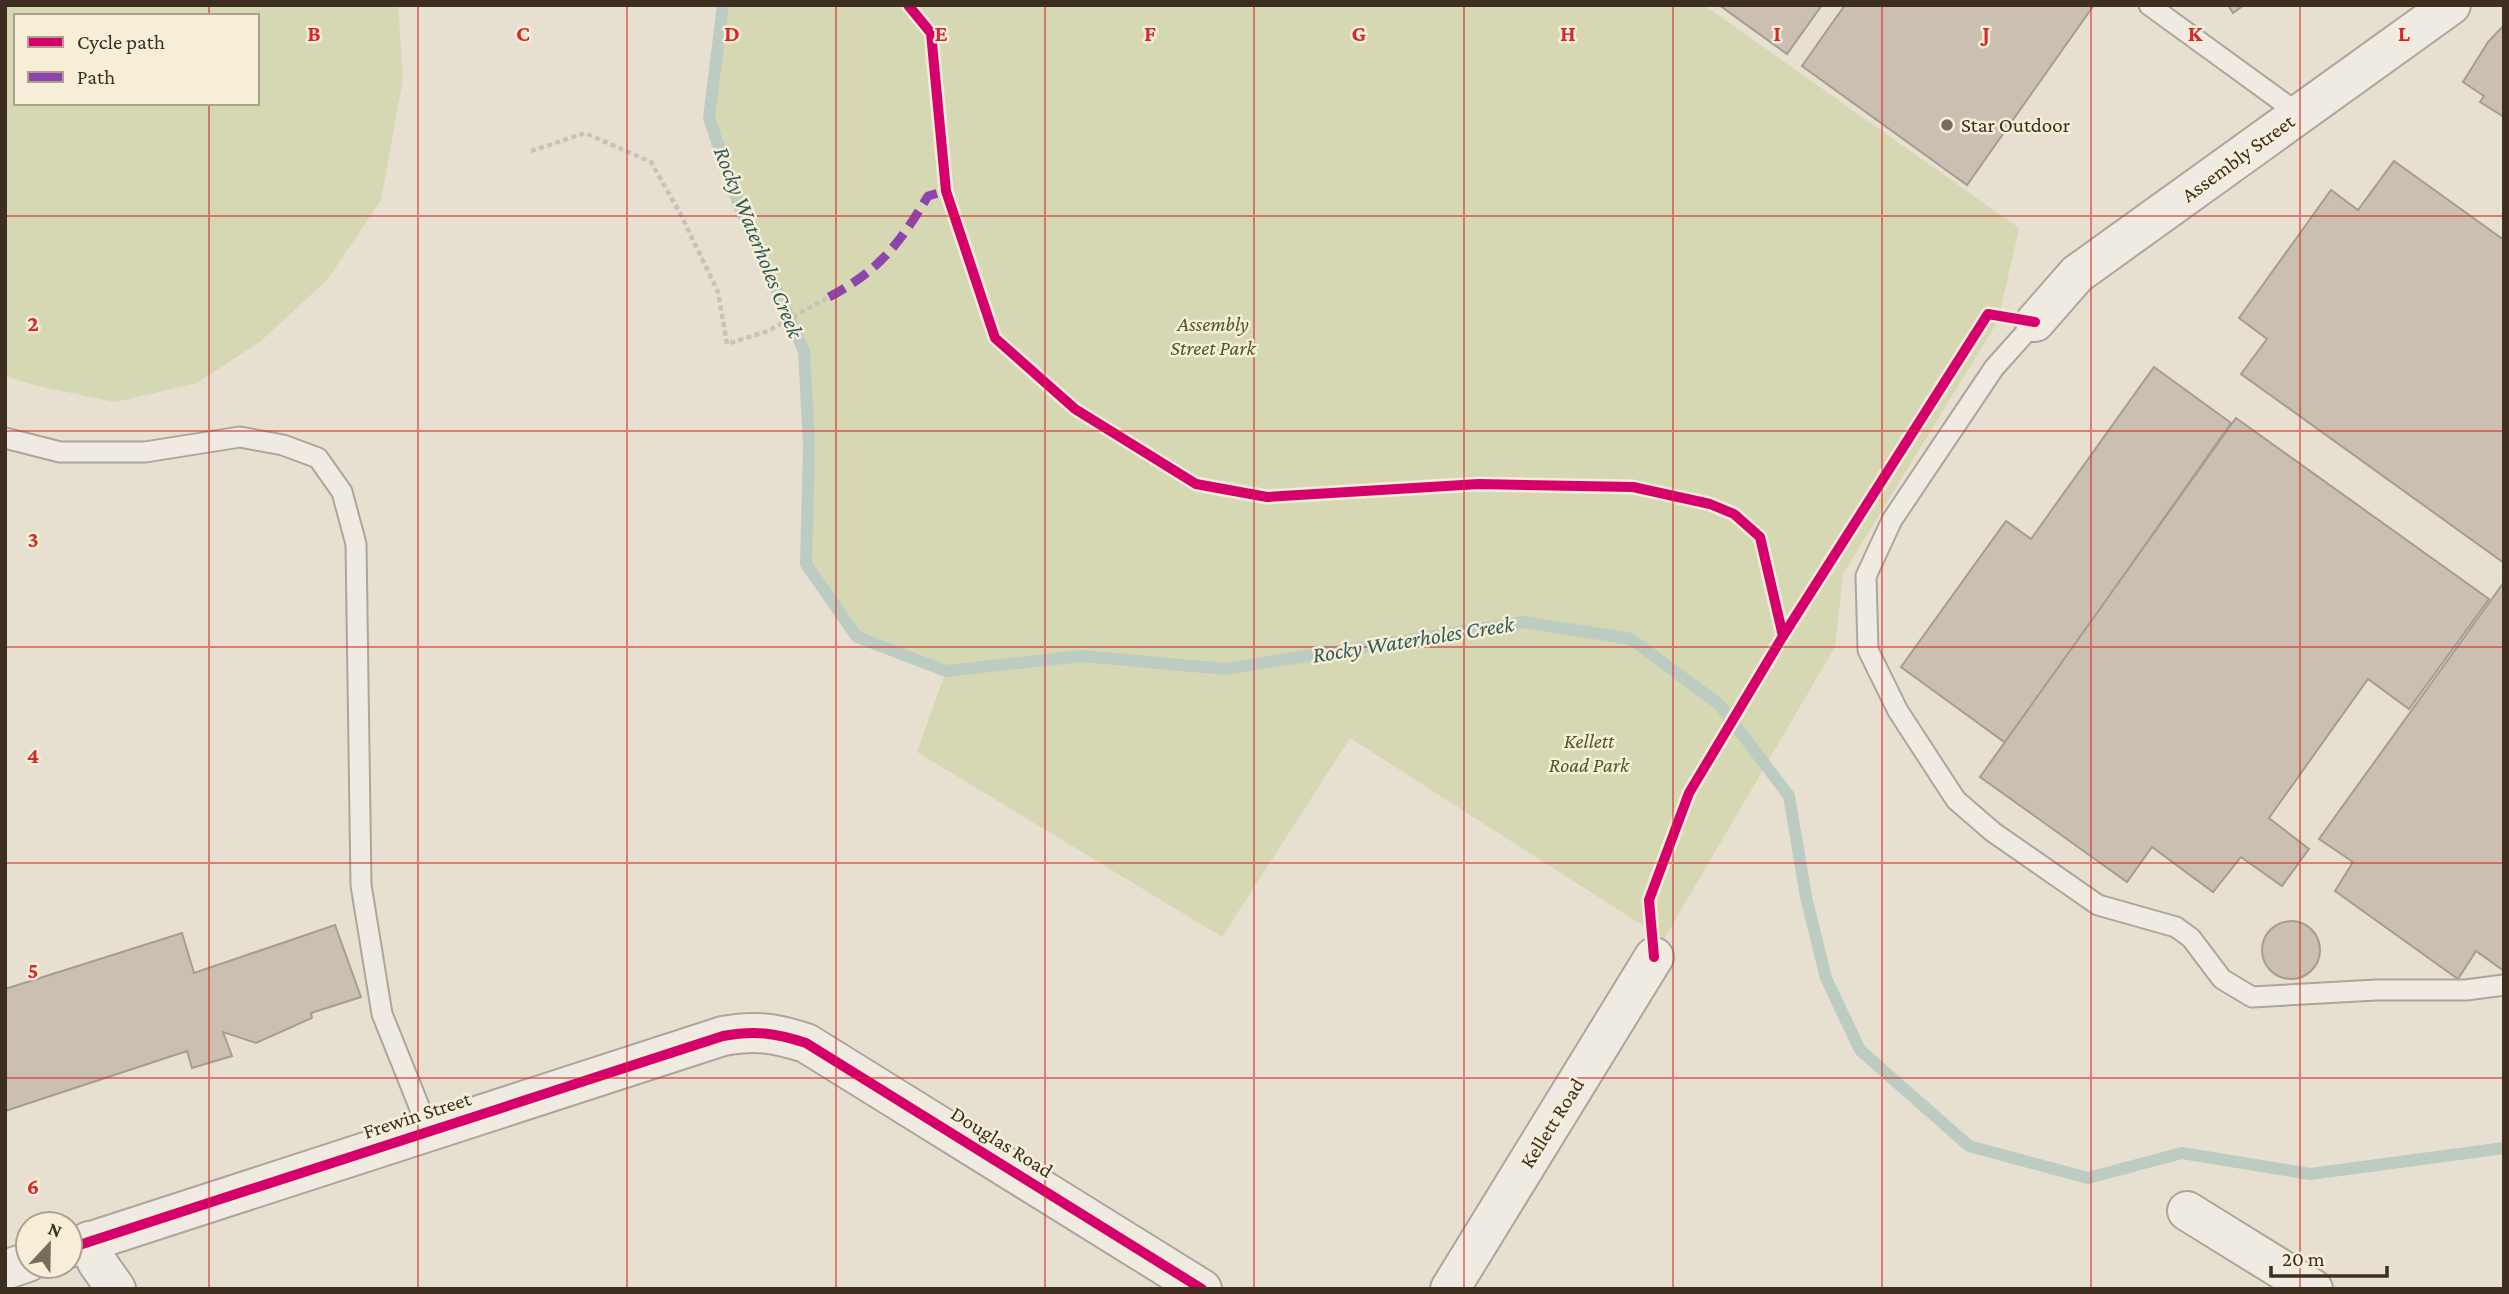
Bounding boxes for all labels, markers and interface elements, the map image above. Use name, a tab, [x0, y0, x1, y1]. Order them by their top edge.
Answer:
legend	[14, 14, 259, 105]
text: B	[307, 20, 321, 46]
text: C	[516, 20, 530, 46]
text: D	[724, 20, 740, 46]
text: E	[934, 20, 948, 46]
text: F	[1144, 20, 1156, 46]
text: G	[1352, 20, 1367, 46]
text: H	[1560, 20, 1576, 46]
text: I	[1773, 20, 1781, 46]
text: J	[1980, 20, 1990, 46]
text: K	[2188, 20, 2203, 46]
text: L	[2398, 20, 2411, 46]
text: Cycle path	[77, 30, 165, 54]
text: Path	[77, 65, 115, 89]
street label: Assembly Street	[2177, 108, 2300, 207]
place label: Star Outdoor	[1961, 113, 2071, 137]
marker: Star Outdoor	[1939, 117, 1955, 133]
water label: Rocky Waterholes Creek	[709, 143, 810, 342]
text: 2	[27, 310, 39, 336]
park label: Assembly Street Park	[1170, 312, 1256, 360]
text: 3	[27, 526, 39, 552]
water label: Rocky Waterholes Creek	[1310, 610, 1517, 668]
park label: Kellett Road Park	[1549, 729, 1630, 777]
text: 4	[27, 742, 39, 768]
text: 5	[27, 957, 39, 983]
street label: Kellett Road	[1515, 1074, 1589, 1172]
street label: Frewin Street	[360, 1086, 475, 1144]
street label: Douglas Road	[947, 1101, 1057, 1183]
text: 6	[27, 1173, 39, 1199]
north arrow	[14, 1210, 84, 1280]
text: N	[45, 1218, 65, 1242]
scale bar	[2271, 1234, 2386, 1278]
text: 20 m	[2282, 1247, 2325, 1271]

